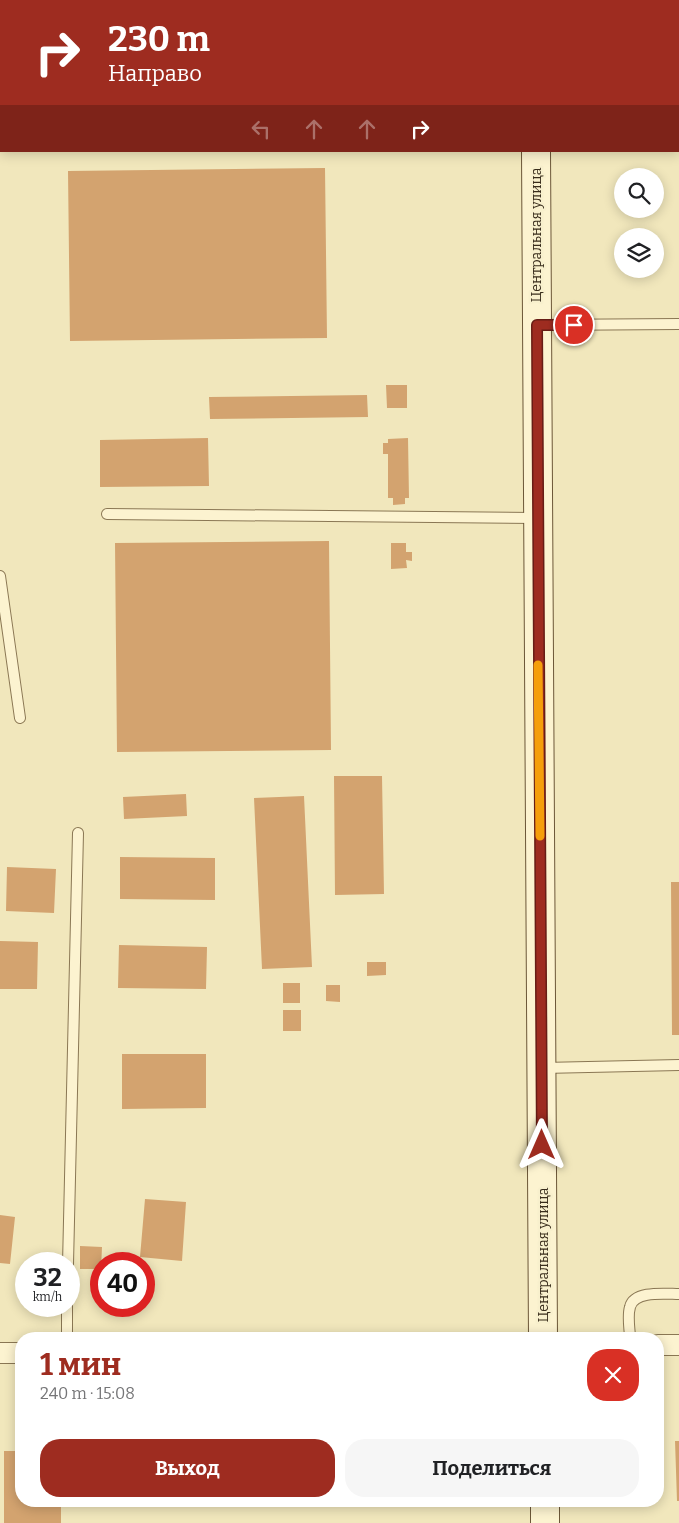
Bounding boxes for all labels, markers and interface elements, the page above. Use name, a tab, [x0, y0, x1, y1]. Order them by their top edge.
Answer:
text: 230 m	[108, 18, 210, 60]
icon: right	[25, 20, 90, 85]
text: Направо	[108, 60, 202, 87]
icon: left	[247, 115, 275, 143]
icon: ahead	[300, 115, 328, 143]
icon: ahead	[353, 115, 381, 143]
icon: right	[406, 115, 434, 143]
street label: Центральная улица	[528, 167, 545, 302]
map controls	[614, 168, 664, 278]
button: search	[614, 168, 664, 218]
button: layers	[614, 228, 664, 278]
pin	[553, 304, 595, 346]
icon: arrive	[560, 311, 588, 339]
position arrow	[515, 1118, 567, 1170]
street label: Центральная улица	[535, 1187, 552, 1322]
speed limit sign: 40	[90, 1252, 155, 1317]
text: 32	[33, 1263, 62, 1293]
text: km/h	[33, 1290, 62, 1304]
text: 1 мин	[40, 1347, 121, 1383]
button: close	[587, 1349, 639, 1401]
text: 240 m · 15:08	[40, 1384, 135, 1403]
button: Выход	[40, 1439, 335, 1497]
button: Поделиться	[345, 1439, 639, 1497]

